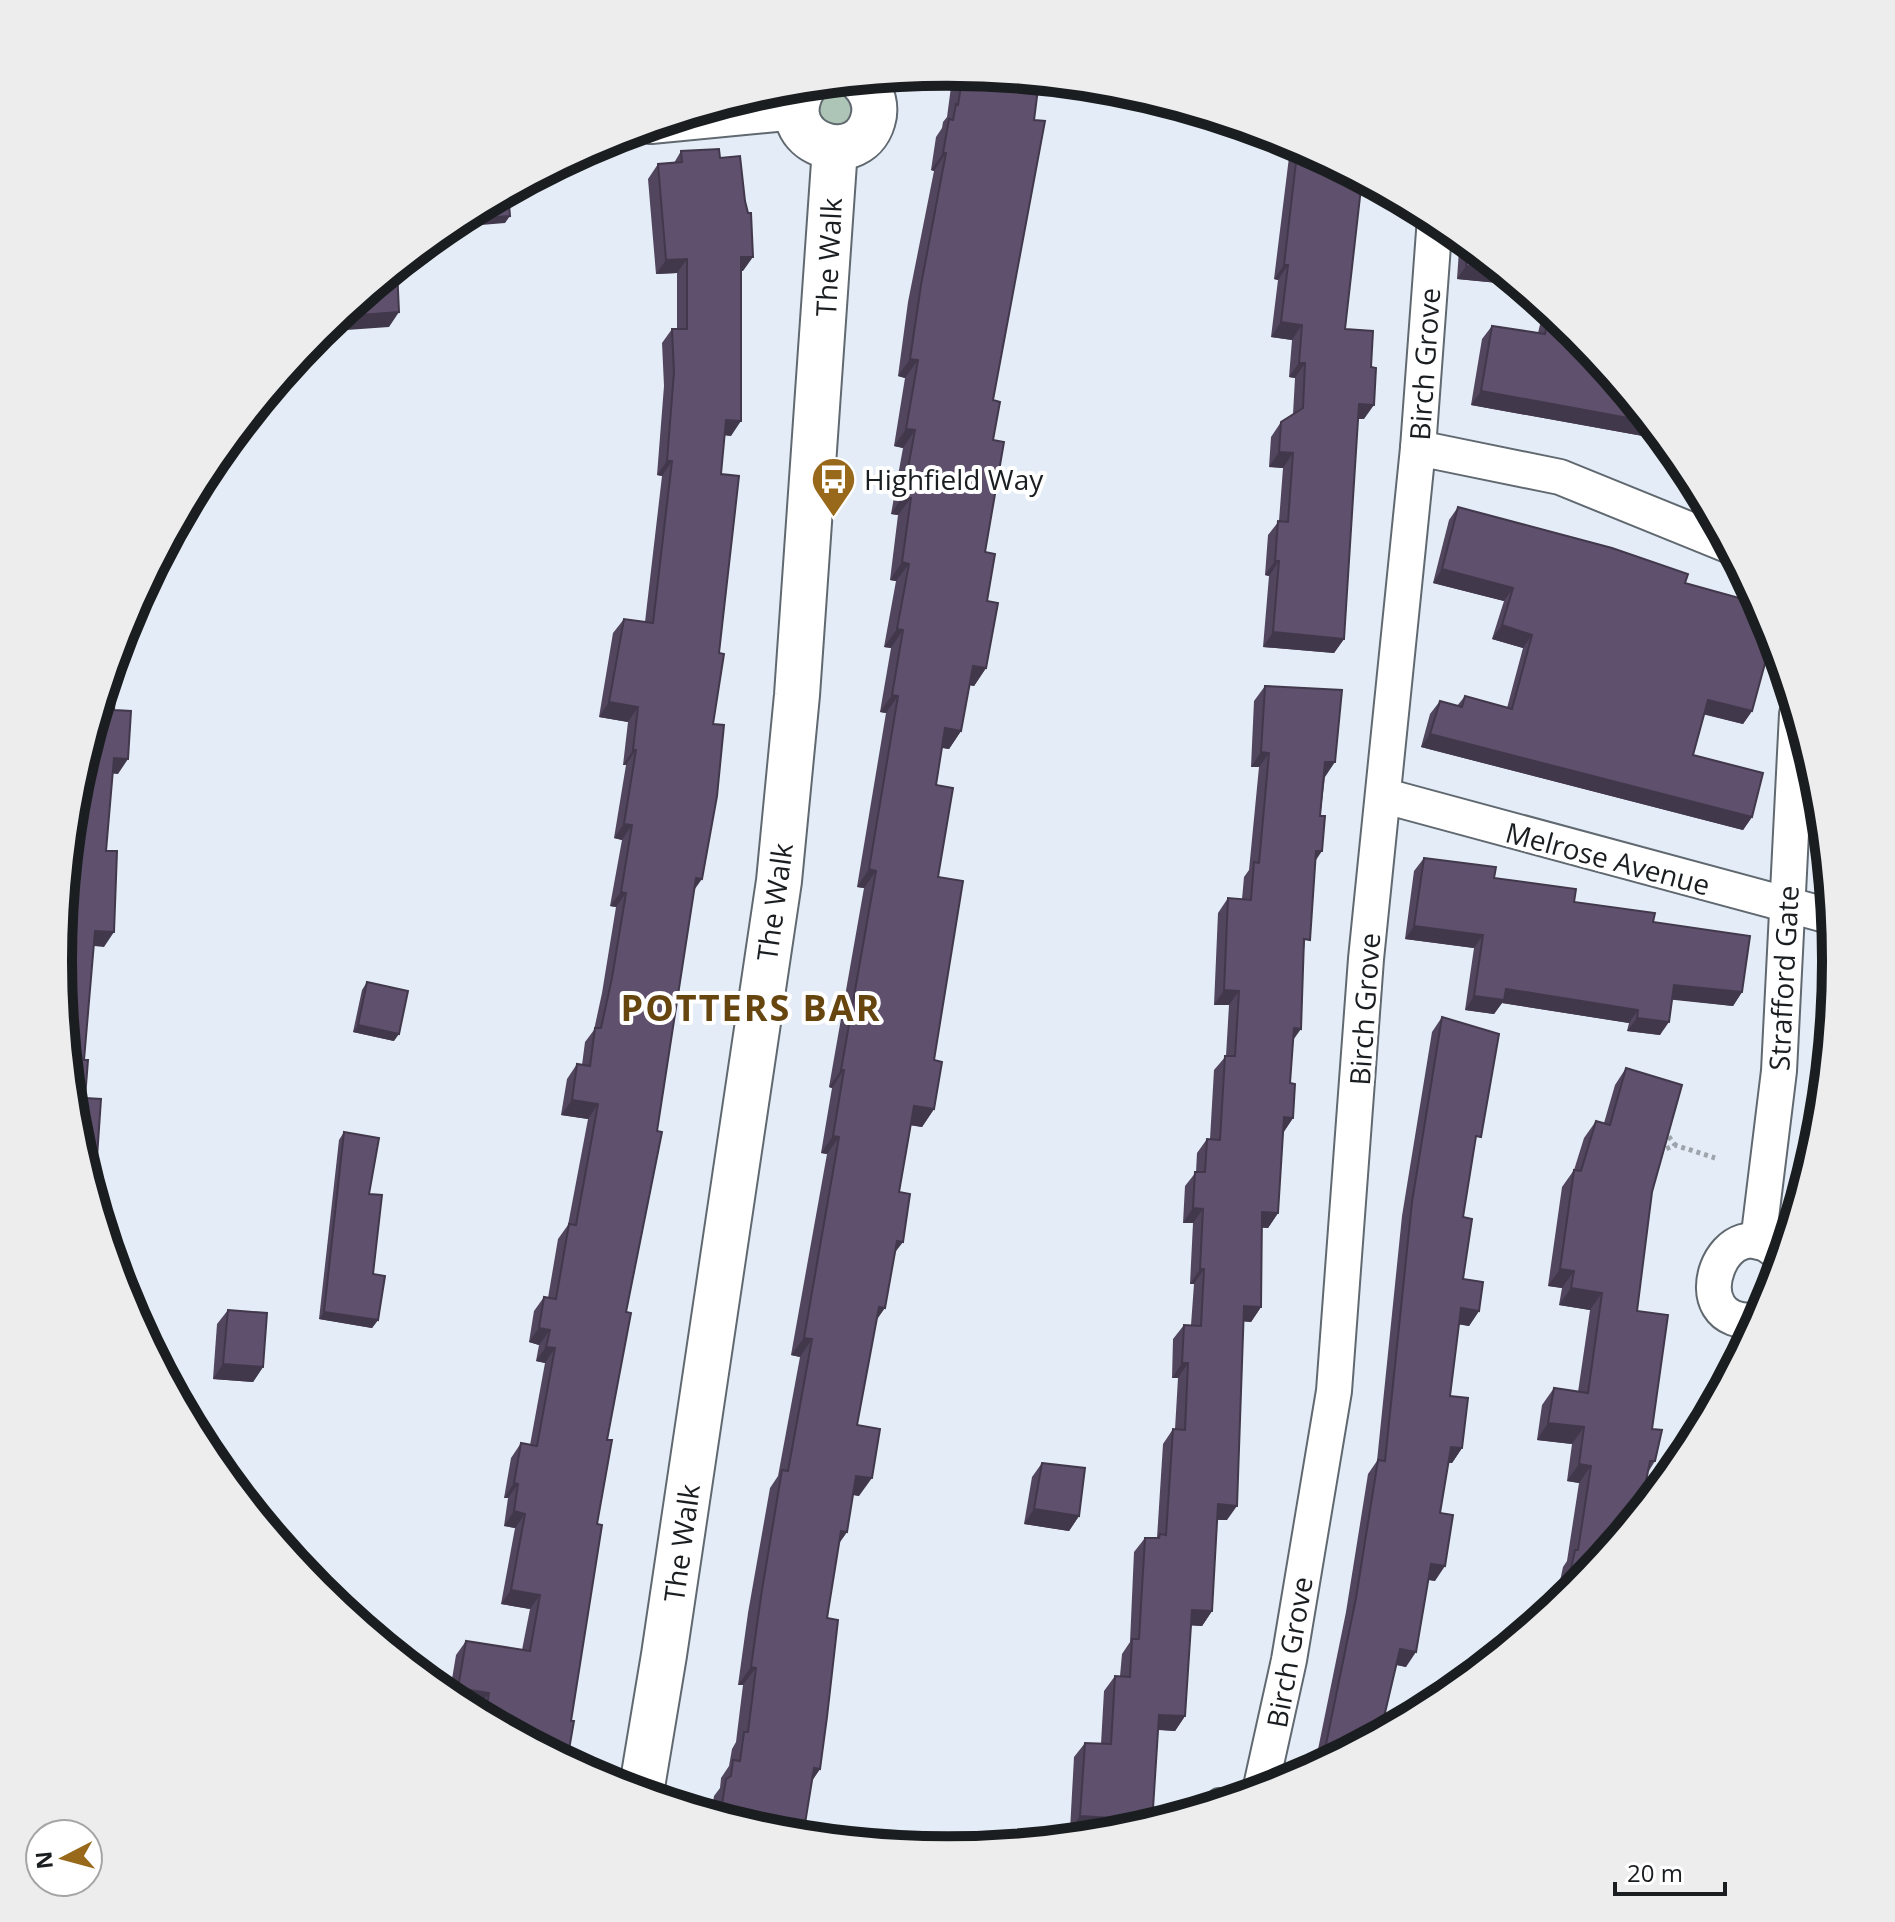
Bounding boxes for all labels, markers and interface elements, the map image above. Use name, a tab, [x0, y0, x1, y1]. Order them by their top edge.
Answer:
street label: The Walk	[806, 196, 850, 317]
street label: Birch Grove	[1400, 286, 1448, 442]
bus stop icon: Highfield Way	[809, 455, 857, 518]
place label: Highfield Way	[864, 460, 1044, 498]
street label: Melrose Avenue	[1502, 812, 1714, 904]
street label: The Walk	[747, 840, 801, 963]
street label: Strafford Gate	[1759, 884, 1807, 1072]
street label: Birch Grove	[1340, 931, 1388, 1087]
district label: POTTERS BAR	[621, 983, 881, 1032]
street label: The Walk	[654, 1481, 708, 1604]
street label: Birch Grove	[1257, 1573, 1321, 1731]
north arrow	[24, 1818, 104, 1898]
scale bar	[1615, 1846, 1725, 1896]
text: N	[27, 1850, 59, 1871]
text: 20 m	[1627, 1856, 1683, 1889]

